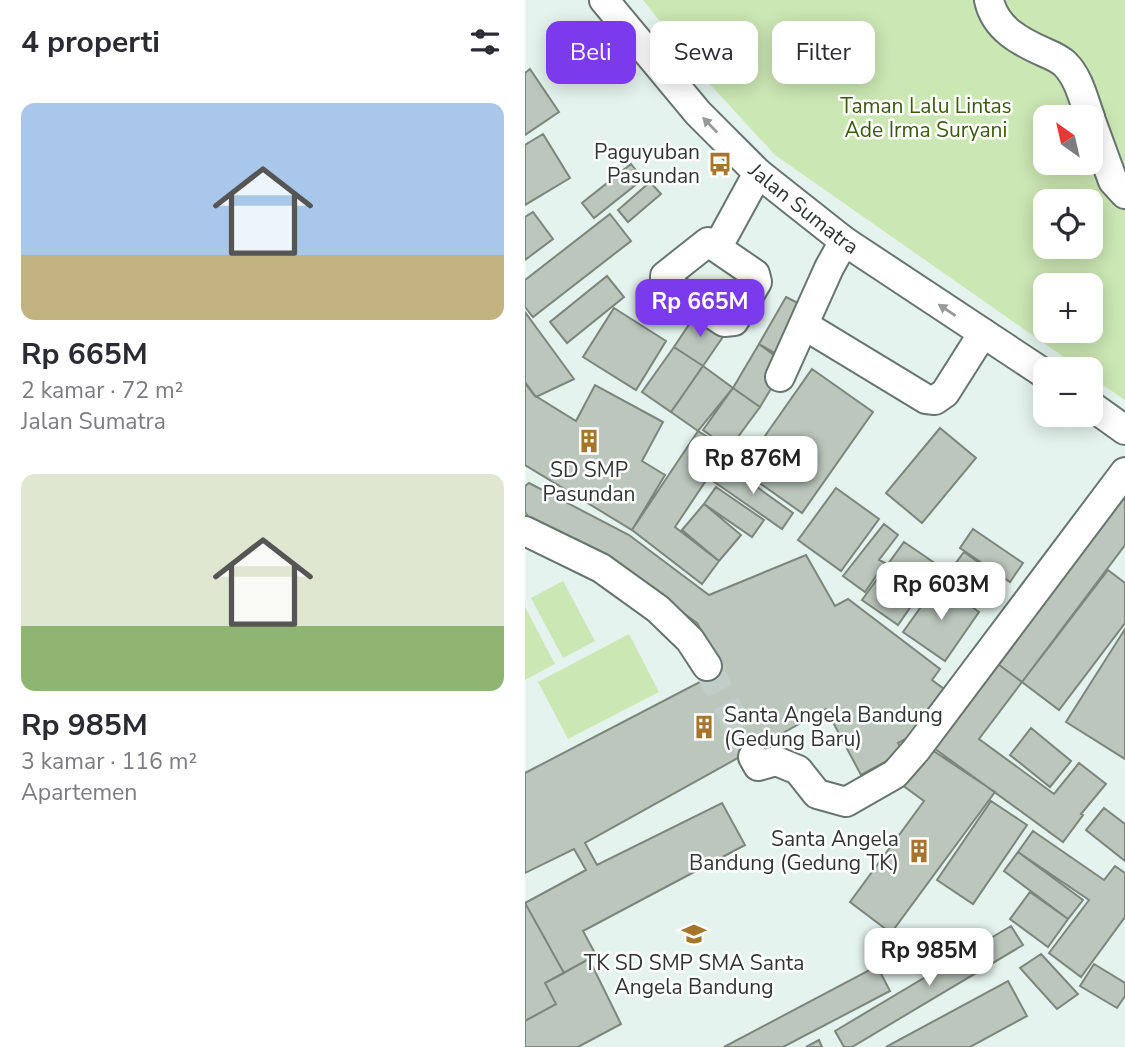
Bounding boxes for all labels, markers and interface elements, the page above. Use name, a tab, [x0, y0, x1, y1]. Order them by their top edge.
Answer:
chip: Beli	[546, 21, 636, 84]
chip: Sewa	[650, 21, 758, 84]
chip: Filter	[772, 21, 875, 84]
text: 4 properti	[21, 22, 160, 63]
icon: filters	[466, 23, 504, 61]
park label: Taman Lalu Lintas Ade Irma Suryani	[840, 92, 1012, 144]
north arrow	[1033, 105, 1103, 175]
map controls	[1033, 105, 1103, 427]
one-way arrow	[703, 117, 719, 134]
place label: Paguyuban Pasundan	[594, 138, 700, 190]
icon: home	[200, 148, 326, 274]
bus stop icon: Paguyuban Pasundan	[706, 150, 734, 178]
street label: Jalan Sumatra	[742, 157, 864, 261]
button: locate	[1033, 189, 1103, 259]
button: +	[1033, 273, 1103, 343]
pin: Rp 665M	[635, 280, 765, 339]
text: Rp 665M	[651, 286, 749, 317]
one-way arrow	[937, 303, 957, 316]
text: Rp 665M	[21, 334, 148, 375]
button: −	[1033, 357, 1103, 427]
text: 2 kamar · 72 m²	[21, 375, 183, 406]
text: Jalan Sumatra	[21, 406, 166, 437]
building icon: SD SMP Pasundan	[575, 427, 603, 455]
pin: Rp 876M	[688, 436, 818, 496]
text: Rp 876M	[704, 443, 802, 474]
place label: SD SMP Pasundan	[542, 456, 636, 508]
icon: home	[200, 519, 326, 645]
pin: Rp 603M	[876, 562, 1006, 622]
text: Rp 603M	[892, 569, 990, 600]
place label: Santa Angela Bandung (Gedung Baru)	[724, 701, 943, 753]
text: Rp 985M	[21, 705, 148, 746]
building icon: Santa Angela Bandung (Gedung Baru)	[690, 713, 718, 741]
text: 3 kamar · 116 m²	[21, 746, 197, 777]
text: Apartemen	[21, 777, 137, 808]
place label: Santa Angela Bandung (Gedung TK)	[689, 825, 899, 877]
building icon: Santa Angela Bandung (Gedung TK)	[905, 837, 933, 865]
school or university icon: TK SD SMP SMA Santa Angela Bandung	[680, 920, 708, 948]
pin: Rp 985M	[864, 928, 994, 988]
text: Rp 985M	[880, 935, 978, 966]
place label: TK SD SMP SMA Santa Angela Bandung	[584, 949, 804, 1001]

